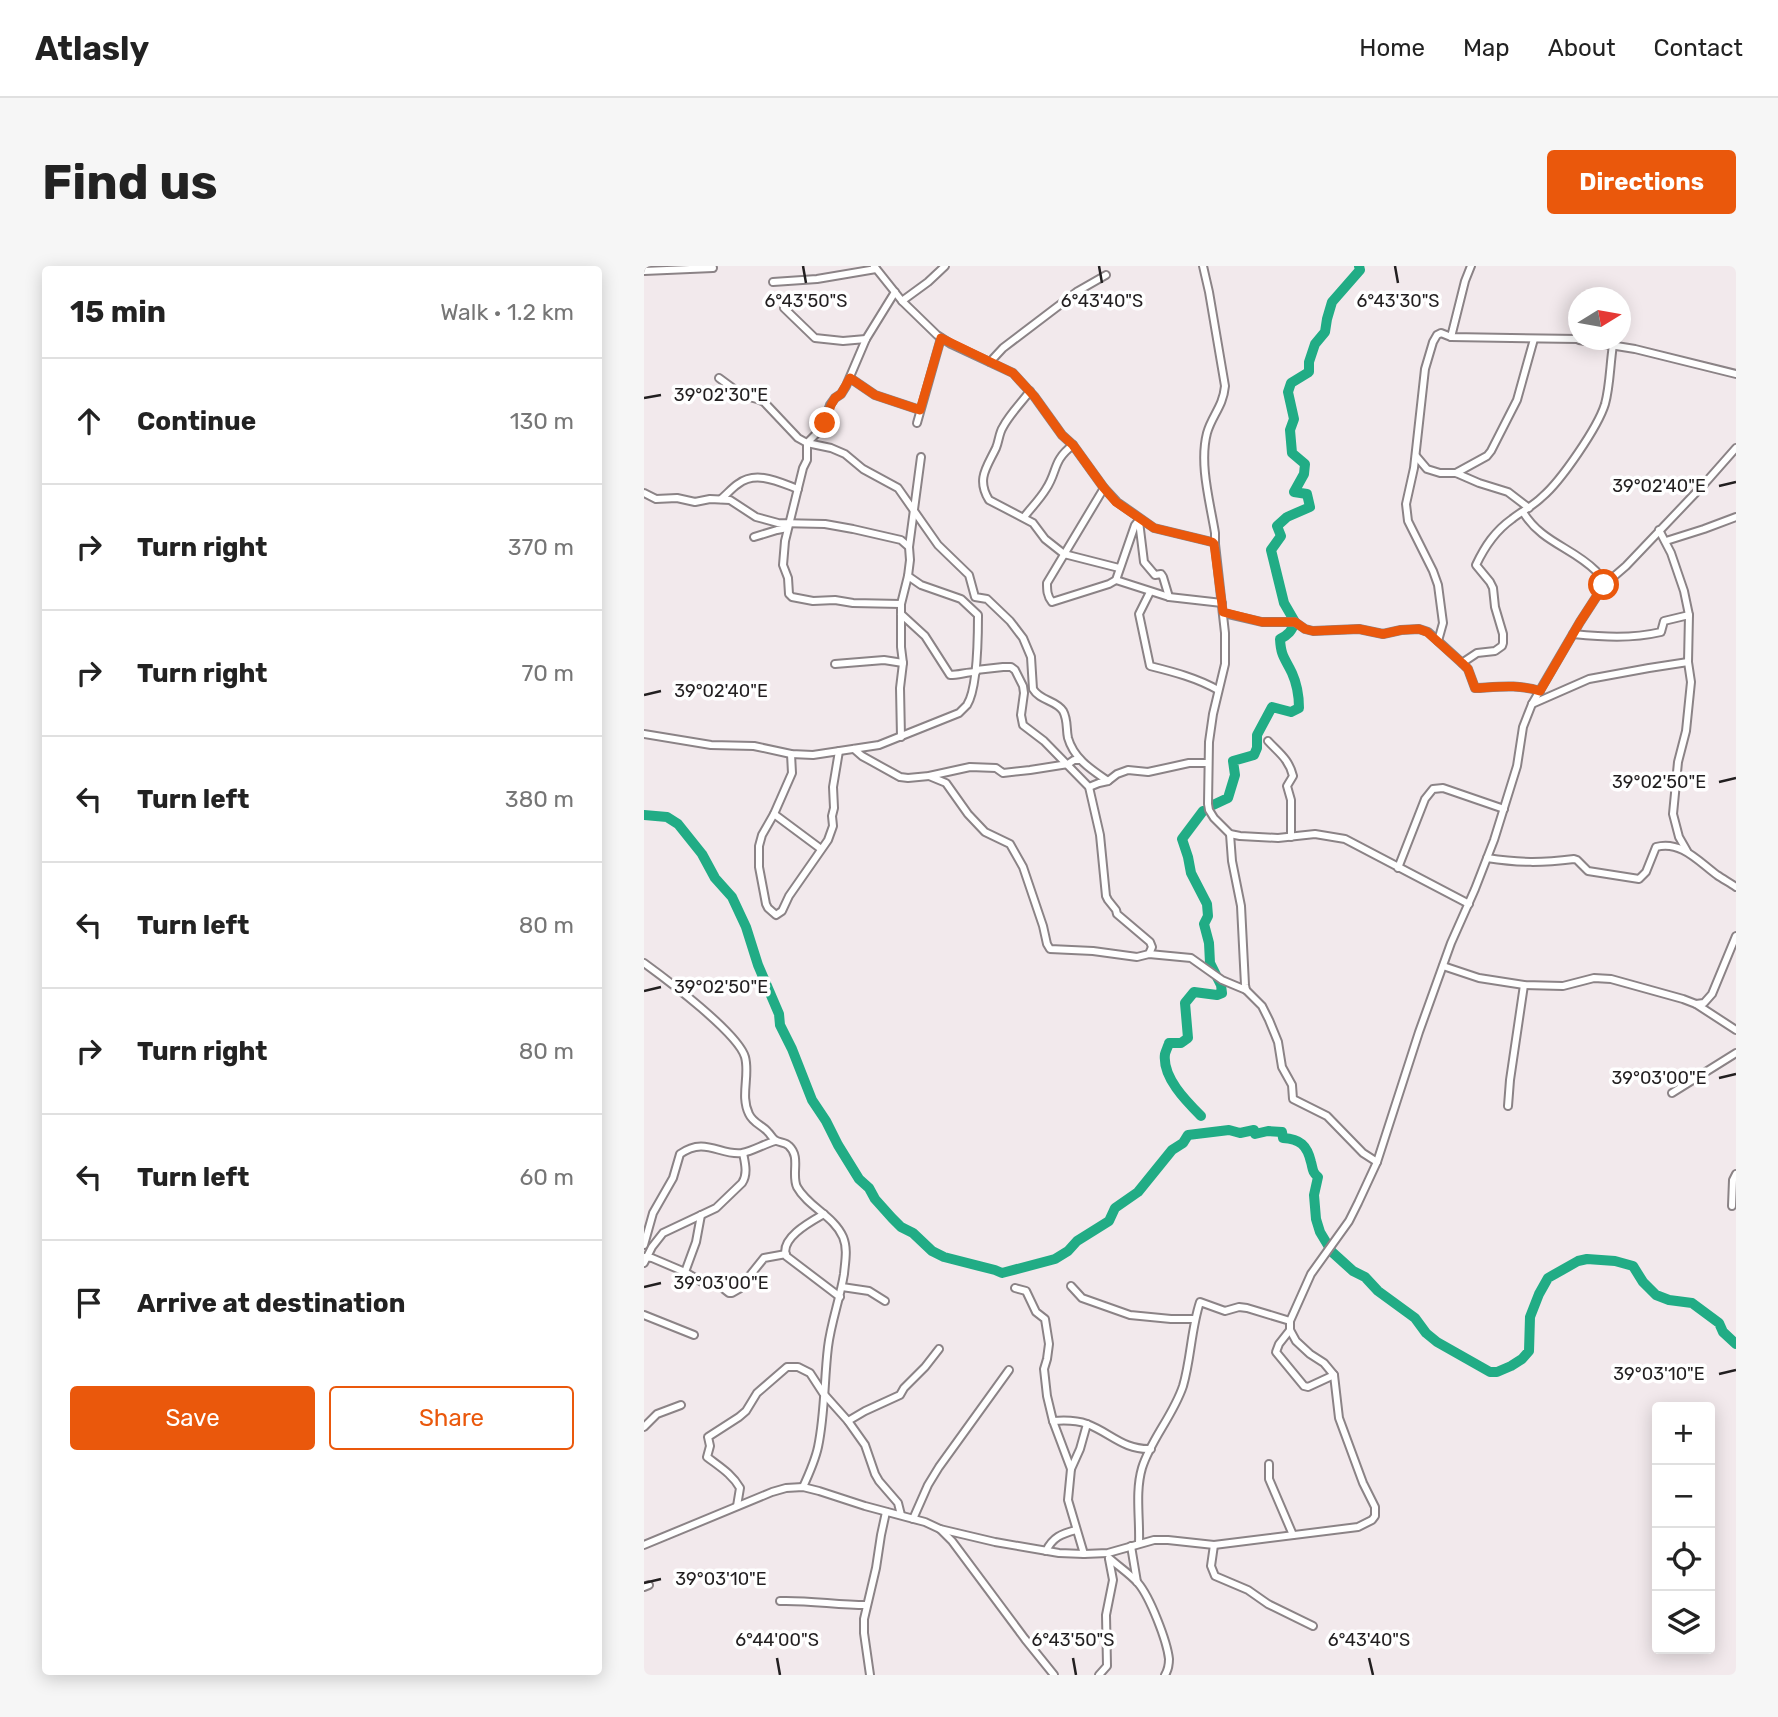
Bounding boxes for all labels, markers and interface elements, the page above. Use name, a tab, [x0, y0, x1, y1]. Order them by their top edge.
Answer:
text: Atlasly	[35, 29, 149, 68]
text: Home	[1359, 34, 1425, 62]
text: Map	[1463, 34, 1510, 62]
text: About	[1548, 34, 1616, 62]
text: Contact	[1654, 34, 1743, 62]
button: Directions	[1547, 150, 1736, 214]
text: Find us	[42, 153, 218, 211]
north arrow	[1568, 287, 1631, 350]
text: 6°43'50"S	[764, 290, 848, 312]
text: 6°43'40"S	[1061, 290, 1143, 312]
text: 6°43'30"S	[1356, 290, 1440, 312]
text: 15 min	[70, 294, 166, 330]
text: Walk · 1.2 km	[440, 298, 574, 326]
text: 39°02'30"E	[674, 384, 768, 406]
icon: ahead	[70, 402, 108, 440]
text: Continue	[137, 406, 256, 437]
text: 130 m	[510, 407, 574, 435]
route end	[809, 407, 840, 438]
text: 39°02'40"E	[1612, 475, 1706, 497]
icon: right	[70, 528, 108, 566]
text: Turn right	[137, 532, 267, 563]
text: 370 m	[508, 533, 574, 561]
route start	[1588, 569, 1619, 600]
icon: right	[70, 654, 108, 692]
text: Turn right	[137, 658, 267, 689]
text: 70 m	[522, 659, 574, 687]
text: 39°02'40"E	[674, 680, 768, 702]
text: 39°02'50"E	[1612, 771, 1706, 793]
icon: left	[70, 780, 108, 818]
text: Turn left	[137, 784, 249, 815]
text: 380 m	[505, 785, 574, 813]
icon: left	[70, 906, 108, 944]
text: Turn left	[137, 910, 249, 941]
text: 80 m	[519, 911, 574, 939]
text: 39°02'50"E	[674, 976, 768, 998]
icon: right	[70, 1032, 108, 1070]
text: Turn right	[137, 1036, 267, 1067]
text: 80 m	[519, 1037, 574, 1065]
text: 39°03'00"E	[1611, 1067, 1707, 1089]
icon: left	[70, 1158, 108, 1196]
text: Turn left	[137, 1162, 249, 1193]
text: 60 m	[519, 1163, 574, 1191]
text: 39°03'00"E	[673, 1272, 769, 1294]
icon: arrive	[70, 1284, 108, 1322]
text: Arrive at destination	[137, 1288, 405, 1319]
text: 39°03'10"E	[1613, 1363, 1705, 1385]
button: Save	[70, 1386, 315, 1450]
button: Share	[329, 1386, 574, 1450]
map controls	[1652, 1402, 1715, 1654]
button: +	[1652, 1402, 1715, 1465]
button: −	[1652, 1465, 1715, 1528]
button: locate	[1652, 1528, 1715, 1591]
text: 39°03'10"E	[675, 1568, 767, 1590]
button: layers	[1652, 1591, 1715, 1654]
text: 6°44'00"S	[735, 1629, 819, 1651]
text: 6°43'50"S	[1031, 1629, 1115, 1651]
text: 6°43'40"S	[1328, 1629, 1410, 1651]

